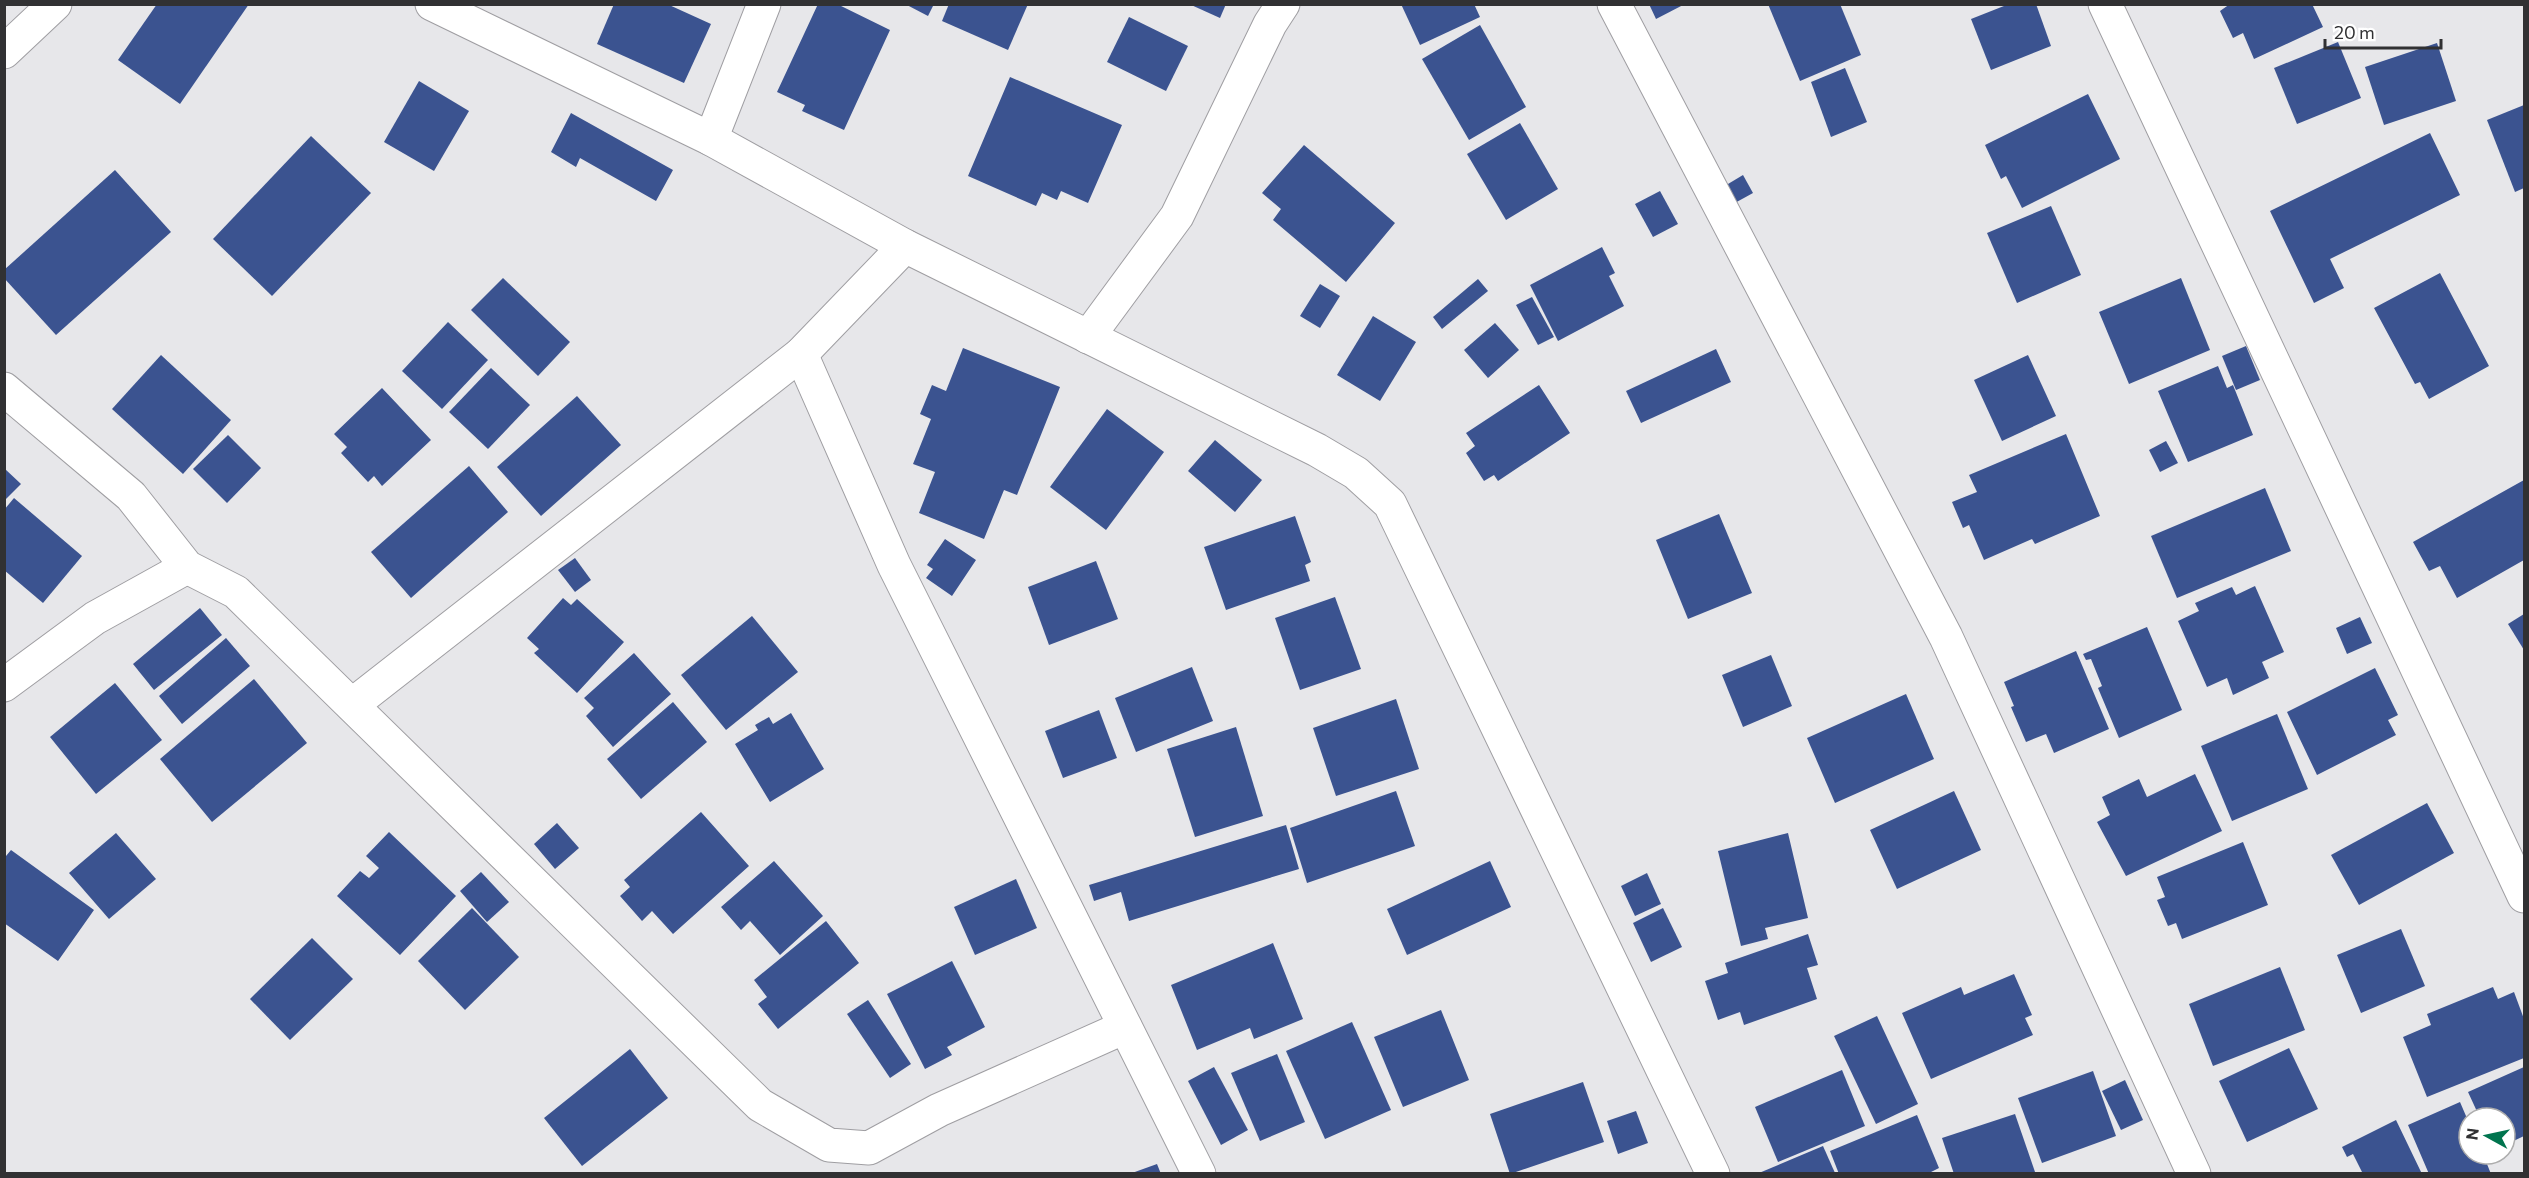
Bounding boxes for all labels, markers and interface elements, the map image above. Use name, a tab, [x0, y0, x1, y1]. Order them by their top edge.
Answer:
scale bar	[2325, 12, 2440, 50]
text: 20 m	[2334, 21, 2375, 43]
north arrow	[2457, 1106, 2517, 1166]
text: N	[2461, 1127, 2482, 1141]

